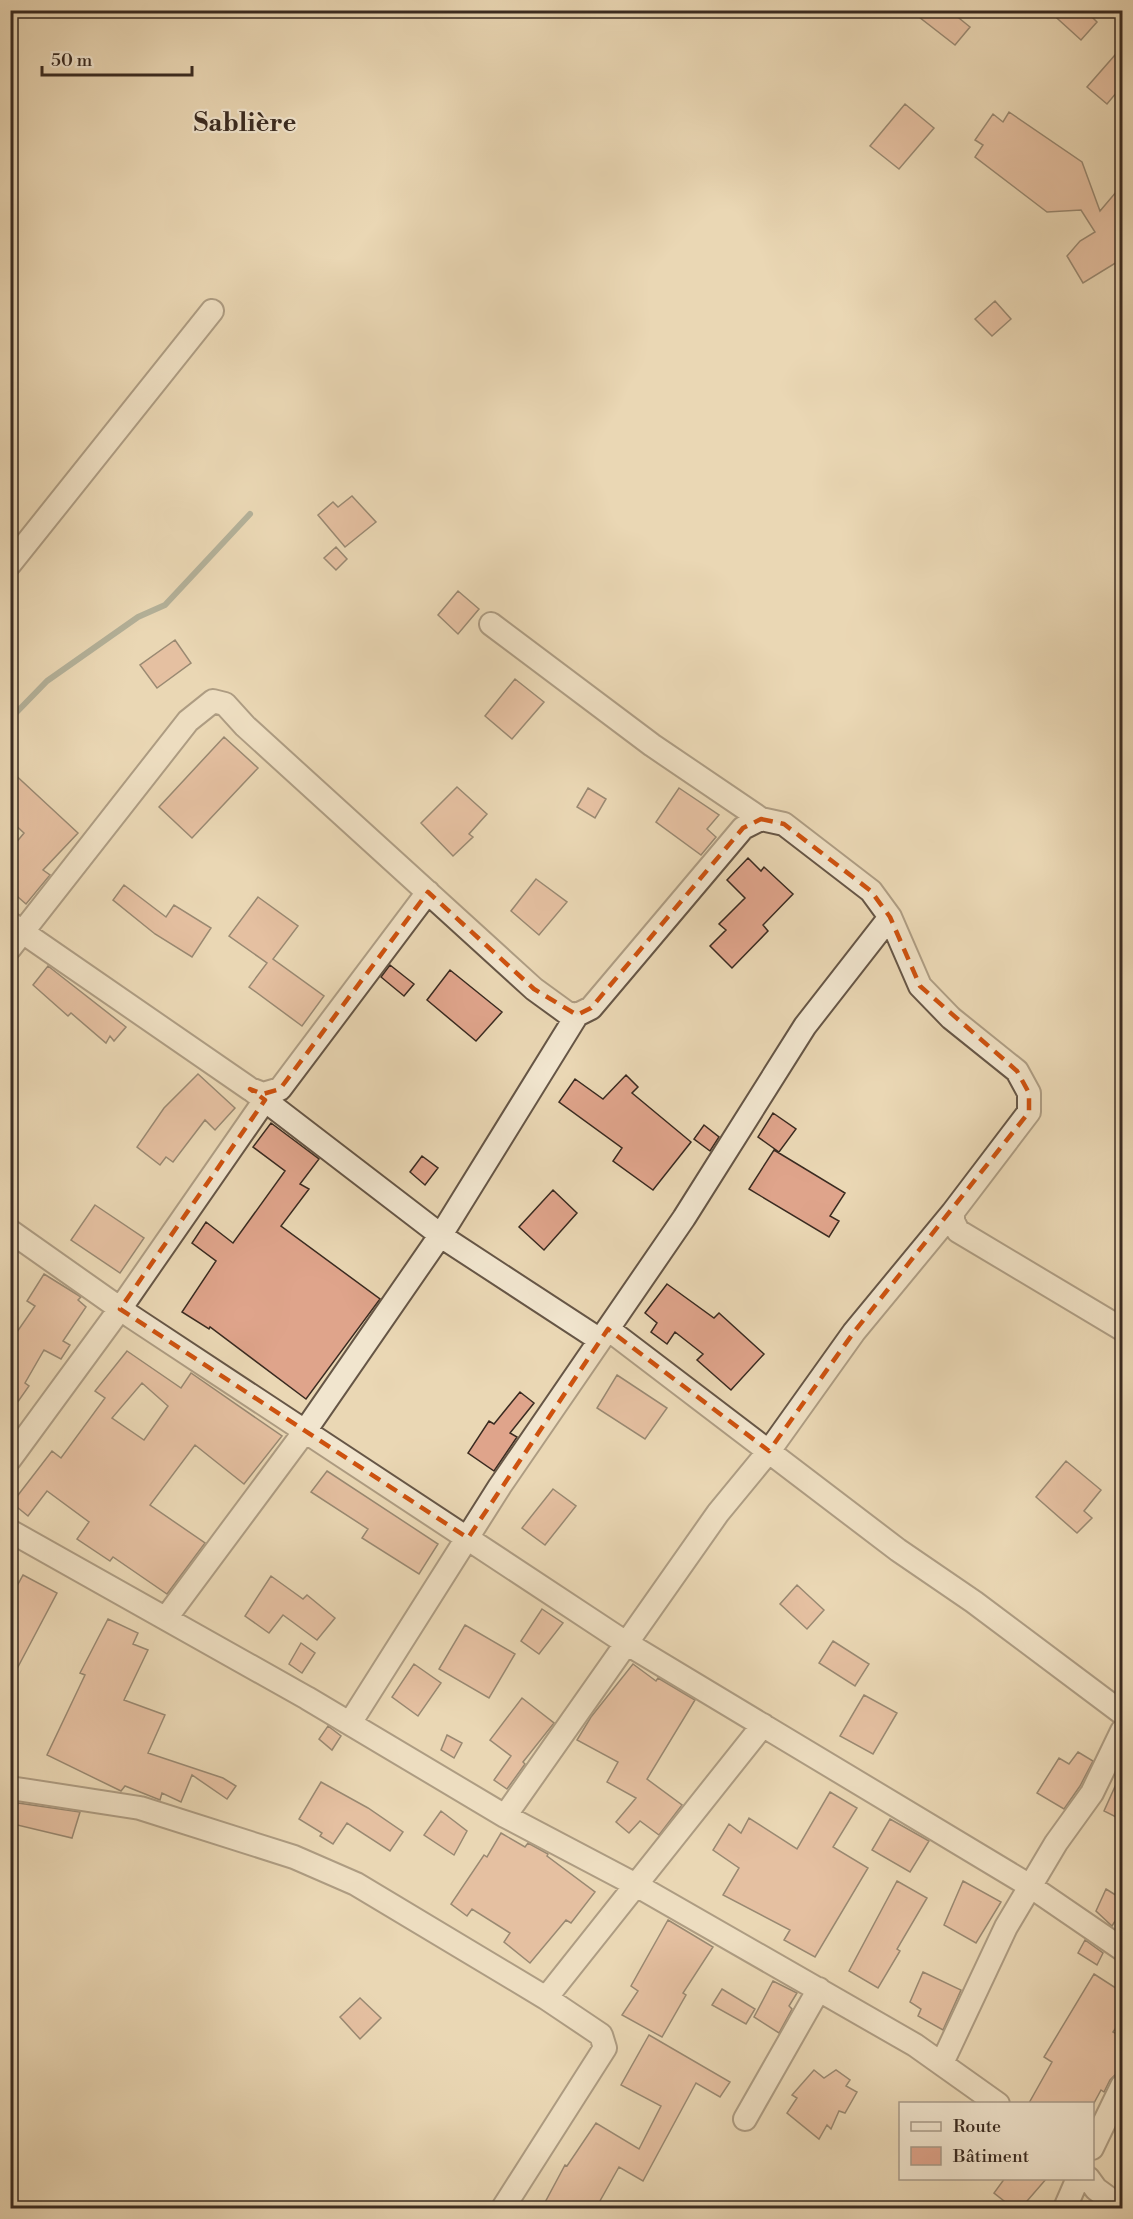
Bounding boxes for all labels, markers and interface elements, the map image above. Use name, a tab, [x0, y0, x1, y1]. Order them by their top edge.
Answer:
scale bar	[42, 39, 192, 77]
text: 50 m	[51, 49, 93, 72]
district label: Sablière	[194, 107, 297, 139]
legend	[899, 2102, 1094, 2180]
text: Route	[953, 2115, 1001, 2138]
text: Bâtiment	[952, 2145, 1030, 2168]

